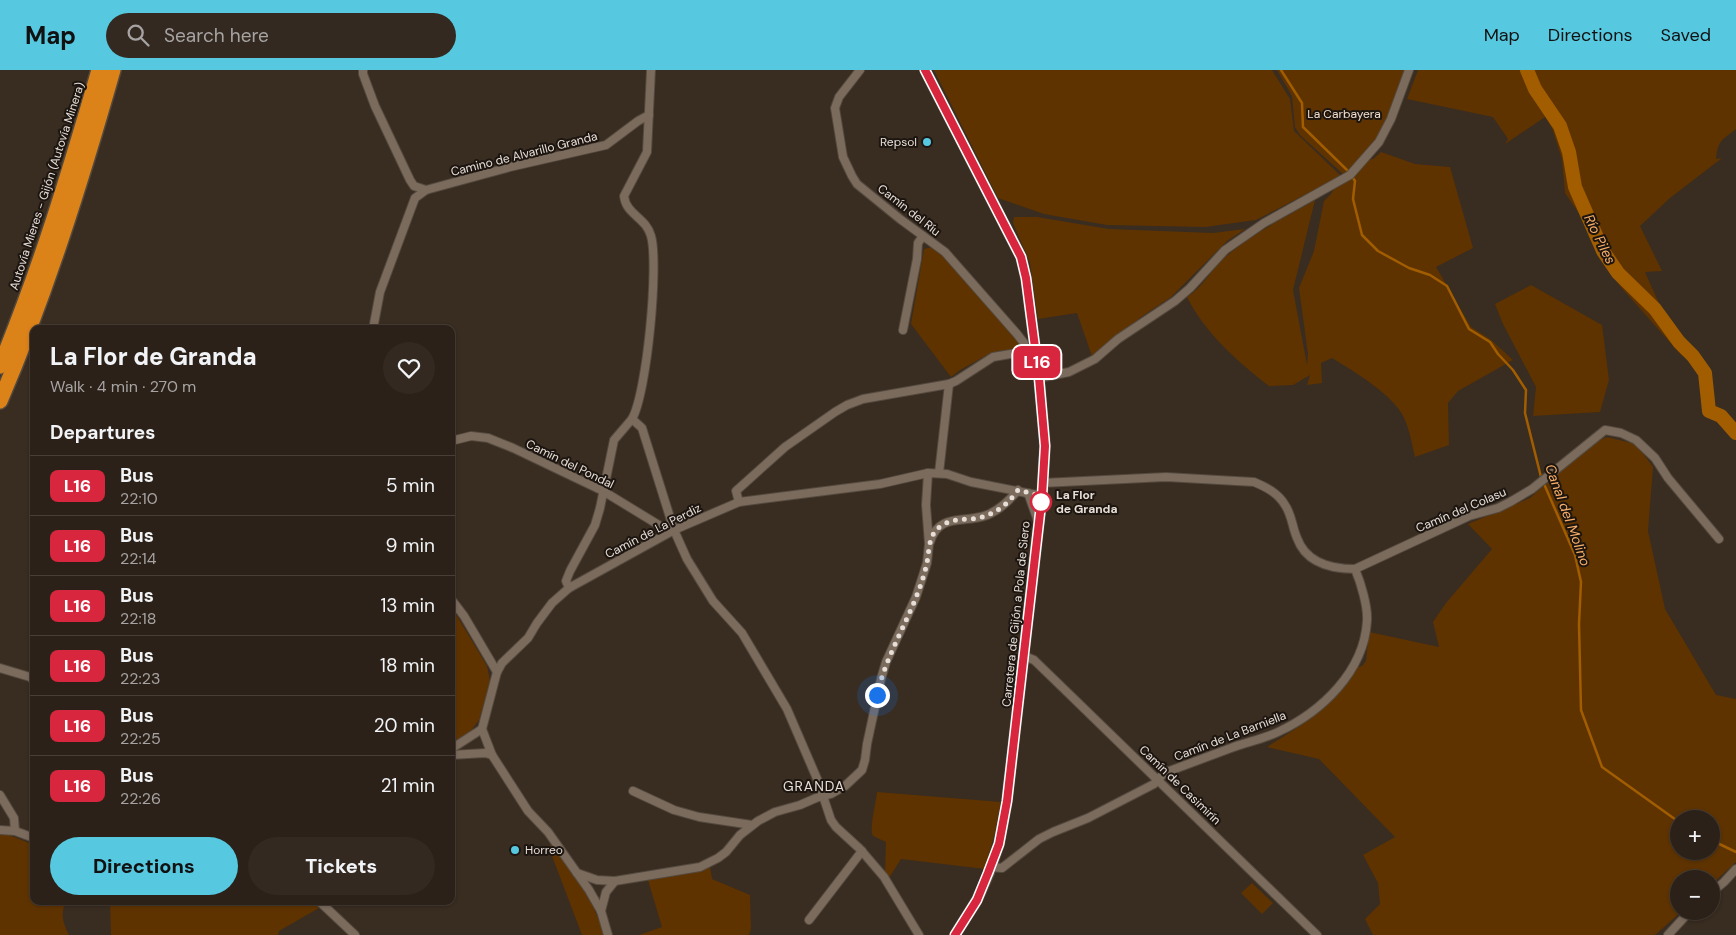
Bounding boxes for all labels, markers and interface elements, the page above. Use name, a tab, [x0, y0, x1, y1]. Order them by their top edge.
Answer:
search box	[106, 13, 456, 58]
text: Map	[25, 20, 76, 51]
icon: search	[124, 21, 152, 49]
text: Search here	[164, 23, 269, 48]
text: Map	[1484, 23, 1520, 47]
text: Directions	[1548, 23, 1633, 47]
text: Saved	[1661, 23, 1711, 47]
street label: Autovía Mieres - Gijón (Autovía Minera)	[6, 80, 88, 292]
park label: La Carbayera	[1307, 106, 1381, 122]
street label: Camino de Alvarillo Granda	[449, 128, 599, 180]
place label: Repsol	[880, 134, 917, 150]
marker: Repsol	[921, 136, 933, 148]
street label: Camín del Ríu	[874, 180, 944, 240]
water label: Río Piles	[1580, 211, 1620, 267]
text: La Flor de Granda	[50, 341, 257, 372]
button: heart	[383, 342, 435, 394]
line badge: L16	[1008, 346, 1066, 378]
text: L16	[1023, 350, 1051, 374]
text: Walk · 4 min · 270 m	[50, 376, 196, 397]
text: Departures	[50, 420, 155, 445]
street label: Camín del Pondal	[523, 436, 617, 492]
water label: Canal del Molino	[1541, 461, 1595, 569]
text: Bus	[120, 463, 154, 488]
text: 5 min	[386, 473, 435, 498]
text: L16	[64, 474, 91, 498]
street label: Camín del Colasu	[1413, 484, 1509, 536]
place label: La Flor de Granda	[1056, 487, 1117, 517]
text: 22:10	[120, 488, 158, 509]
marker: La Flor de Granda	[1030, 491, 1052, 513]
street label: Camín de La Perdiz	[602, 500, 704, 562]
street label: Carretera de Gijón a Pola de Siero	[998, 520, 1034, 708]
text: Bus	[120, 523, 154, 548]
text: 9 min	[386, 533, 435, 558]
text: L16	[64, 534, 91, 558]
text: 22:14	[120, 548, 156, 569]
text: Bus	[120, 583, 154, 608]
text: 13 min	[380, 593, 435, 618]
text: L16	[64, 594, 91, 618]
text: 22:18	[120, 608, 156, 629]
text: Bus	[120, 643, 154, 668]
text: 18 min	[380, 653, 435, 678]
text: L16	[64, 654, 91, 678]
text: 22:23	[120, 668, 160, 689]
your location	[865, 683, 890, 708]
text: Bus	[120, 703, 154, 728]
street label: Camín de La Barniella	[1172, 707, 1288, 765]
text: 20 min	[374, 713, 435, 738]
text: L16	[64, 714, 91, 738]
text: 22:25	[120, 728, 161, 749]
street label: Camín de Casimirín	[1136, 742, 1224, 828]
text: Bus	[120, 763, 154, 788]
text: 21 min	[381, 773, 435, 798]
text: L16	[64, 774, 91, 798]
district label: GRANDA	[783, 777, 845, 795]
text: 22:26	[120, 788, 161, 809]
map controls	[1670, 810, 1720, 920]
button: +	[1670, 810, 1720, 860]
button: Directions	[50, 837, 238, 895]
button: Tickets	[248, 837, 435, 895]
place label: Horreo	[525, 842, 563, 858]
marker: Horreo	[509, 844, 521, 856]
button: −	[1670, 870, 1720, 920]

